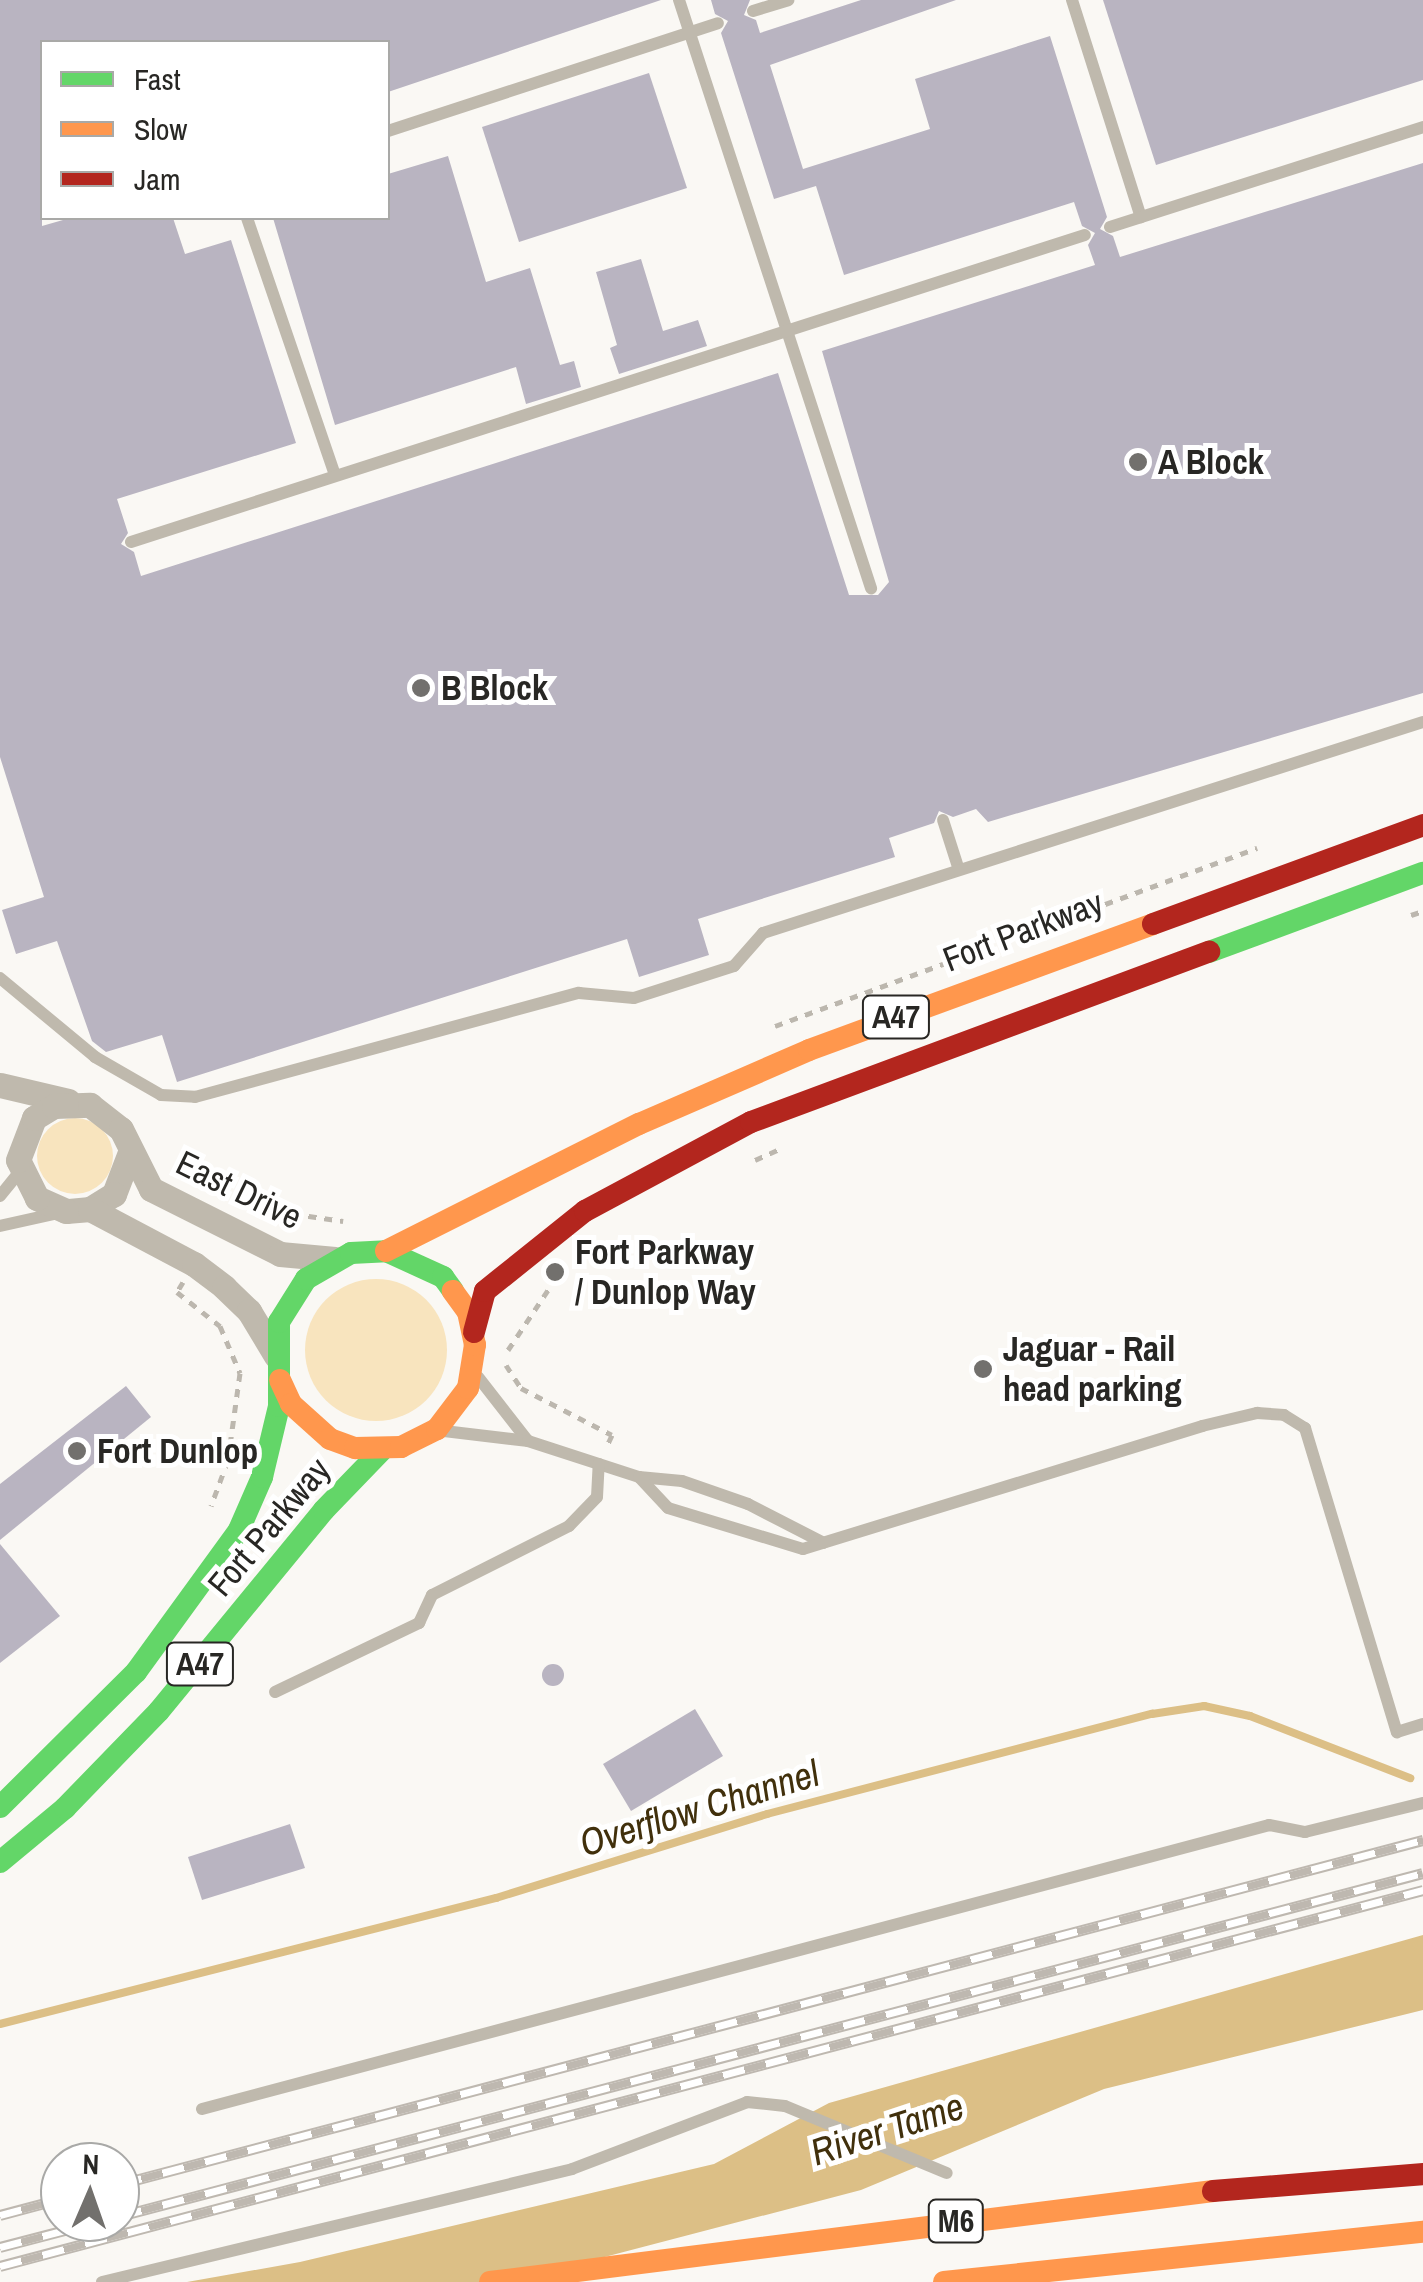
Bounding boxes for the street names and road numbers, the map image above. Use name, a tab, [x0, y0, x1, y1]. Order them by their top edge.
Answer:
street label: Fort Parkway	[937, 881, 1109, 981]
road number: A47	[861, 990, 931, 1044]
street label: East Drive	[170, 1142, 308, 1238]
street label: Fort Parkway	[199, 1449, 339, 1605]
road number: A47	[165, 1637, 235, 1691]
road number: M6	[926, 2194, 986, 2248]

